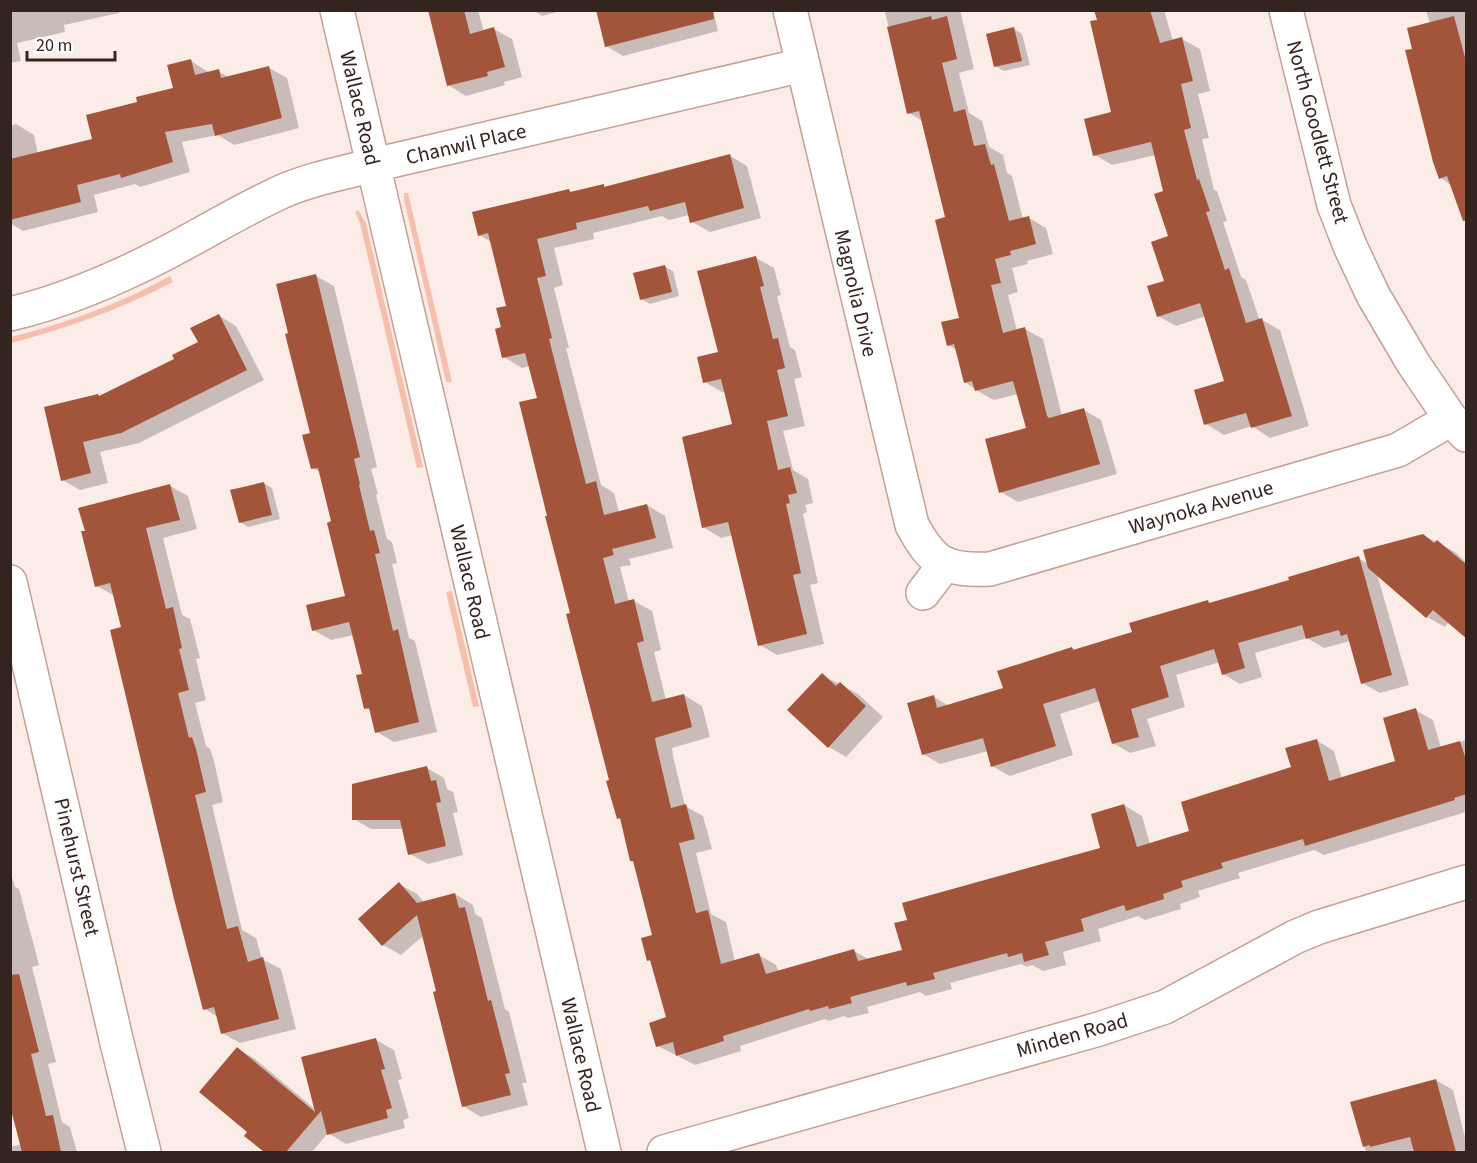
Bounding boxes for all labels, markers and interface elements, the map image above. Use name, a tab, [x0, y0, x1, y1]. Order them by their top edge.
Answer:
scale bar	[27, 24, 116, 62]
text: 20 m	[36, 33, 72, 58]
street label: North Goodlett Street	[1279, 37, 1357, 227]
street label: Wallace Road	[332, 48, 388, 168]
street label: Chanwil Place	[403, 116, 529, 172]
street label: Magnolia Drive	[827, 226, 885, 360]
street label: Waynoka Avenue	[1125, 472, 1277, 542]
street label: Wallace Road	[442, 522, 498, 642]
street label: Pinehurst Street	[46, 795, 108, 939]
street label: Wallace Road	[553, 995, 609, 1115]
street label: Minden Road	[1013, 1005, 1131, 1065]

